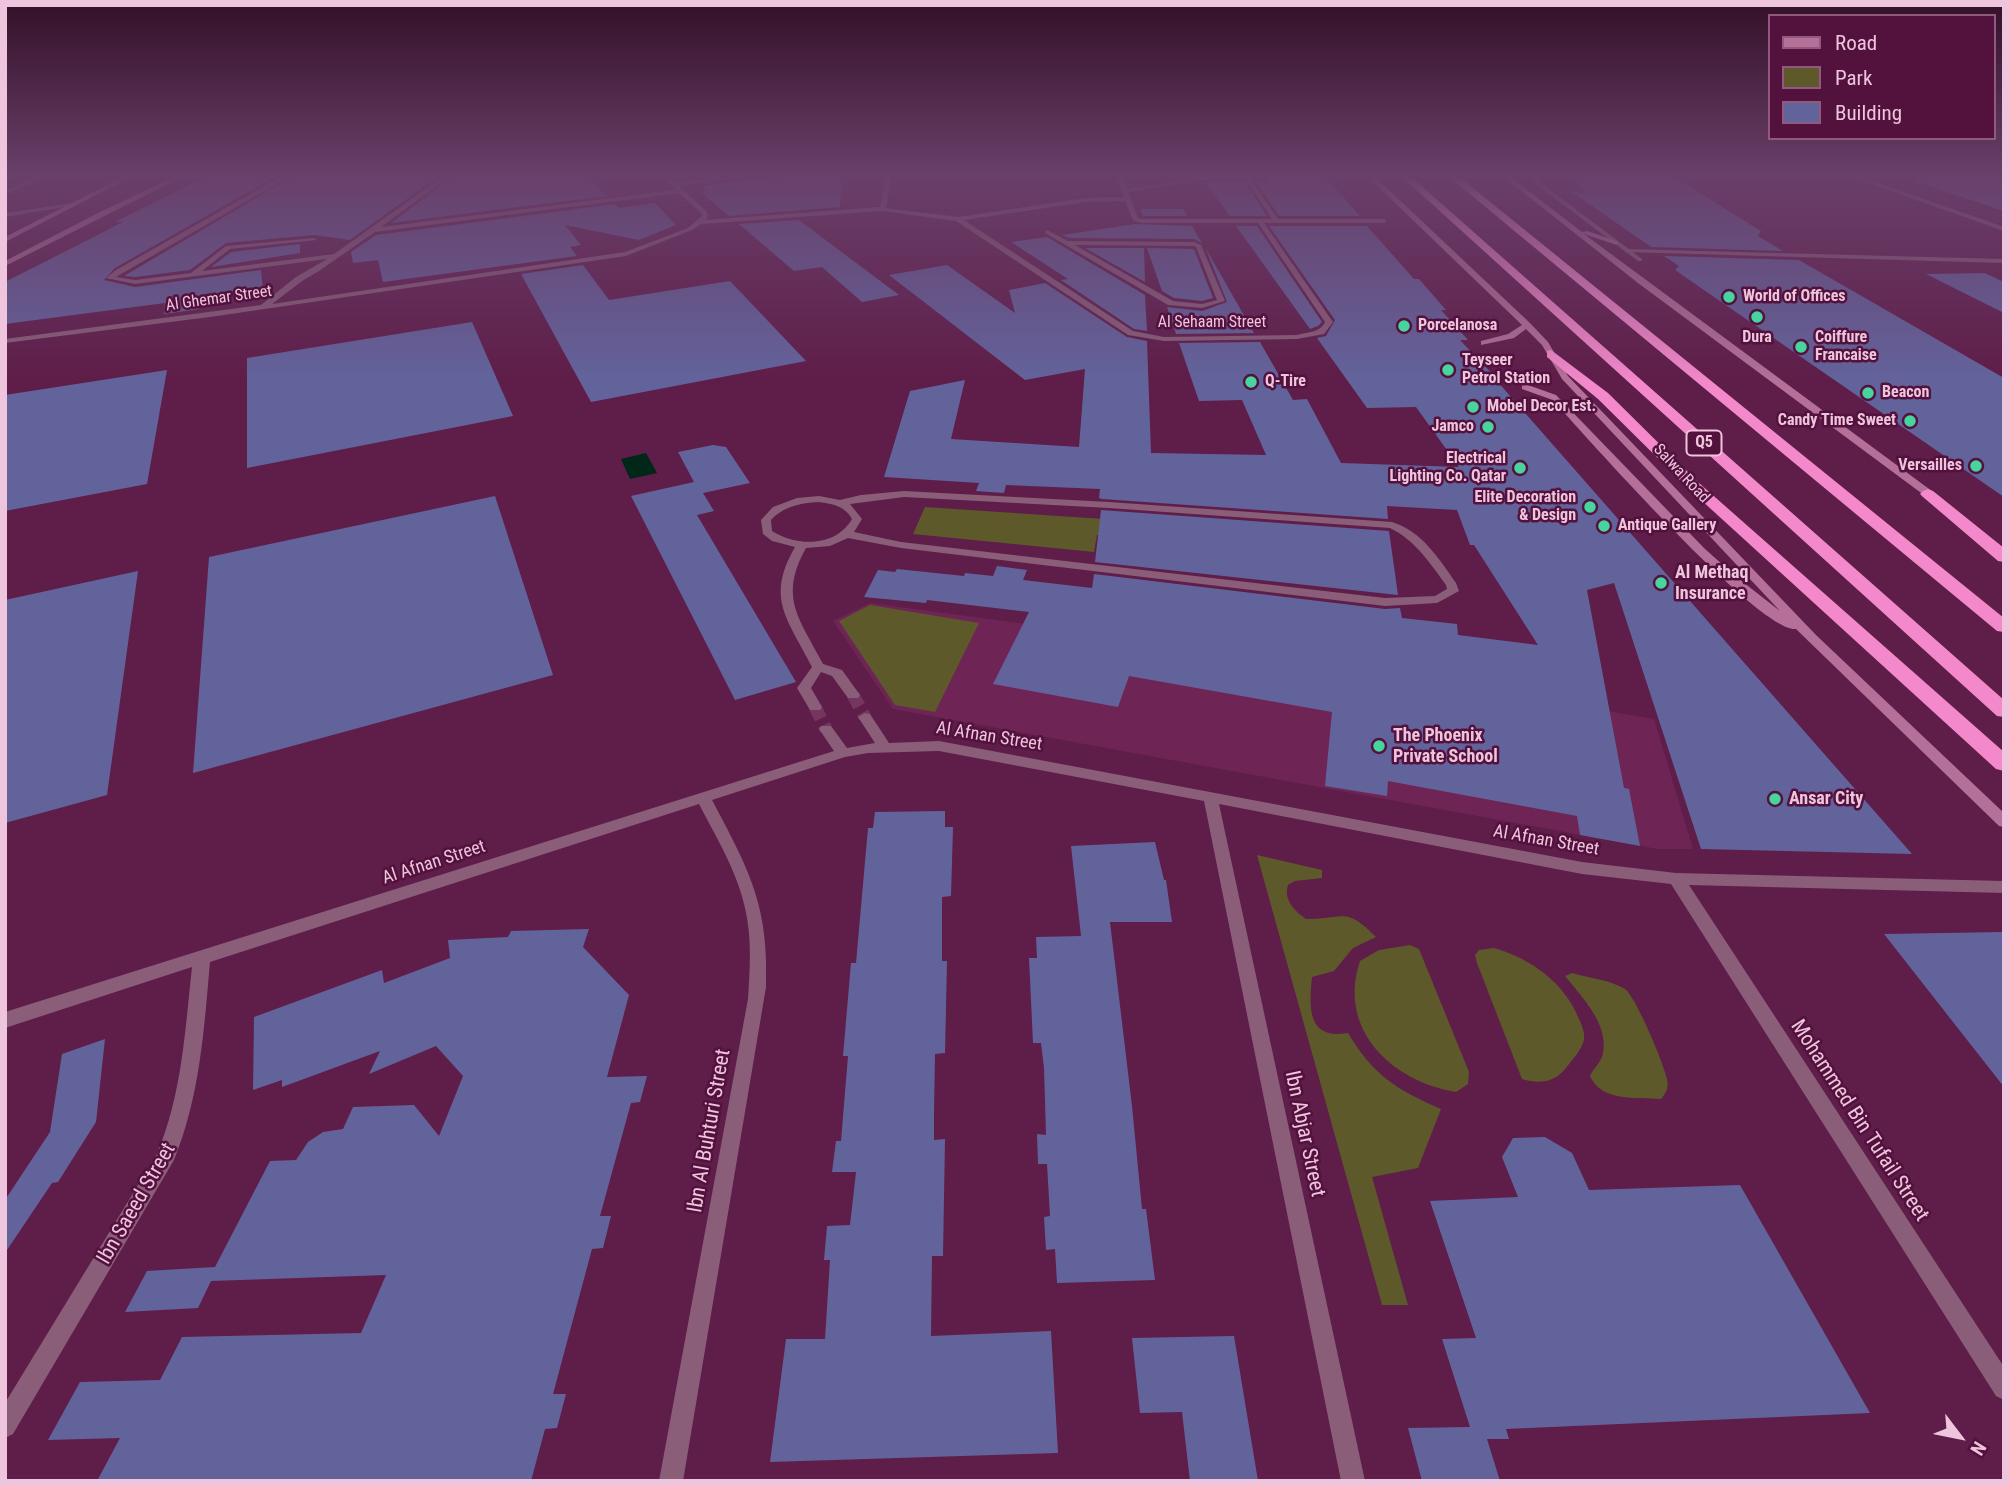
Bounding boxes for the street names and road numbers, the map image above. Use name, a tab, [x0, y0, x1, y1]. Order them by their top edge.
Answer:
street label: Al Ghemar Street	[165, 282, 273, 316]
street label: Al Sehaam Street	[1158, 313, 1266, 333]
road number: Q5	[1686, 430, 1722, 456]
street label: Salwa Road	[1649, 441, 1713, 507]
street label: Al Afnan Street	[934, 718, 1044, 756]
street label: Al Afnan Street	[1491, 821, 1601, 861]
street label: Al Afnan Street	[380, 836, 488, 890]
street label: Mohammed Bin Tufail Street	[1784, 1016, 1934, 1226]
street label: Ibn Al Buhturi Street	[683, 1047, 737, 1215]
street label: Ibn Abjar Street	[1278, 1069, 1330, 1199]
street label: Ibn Saeed Street	[92, 1139, 182, 1269]

